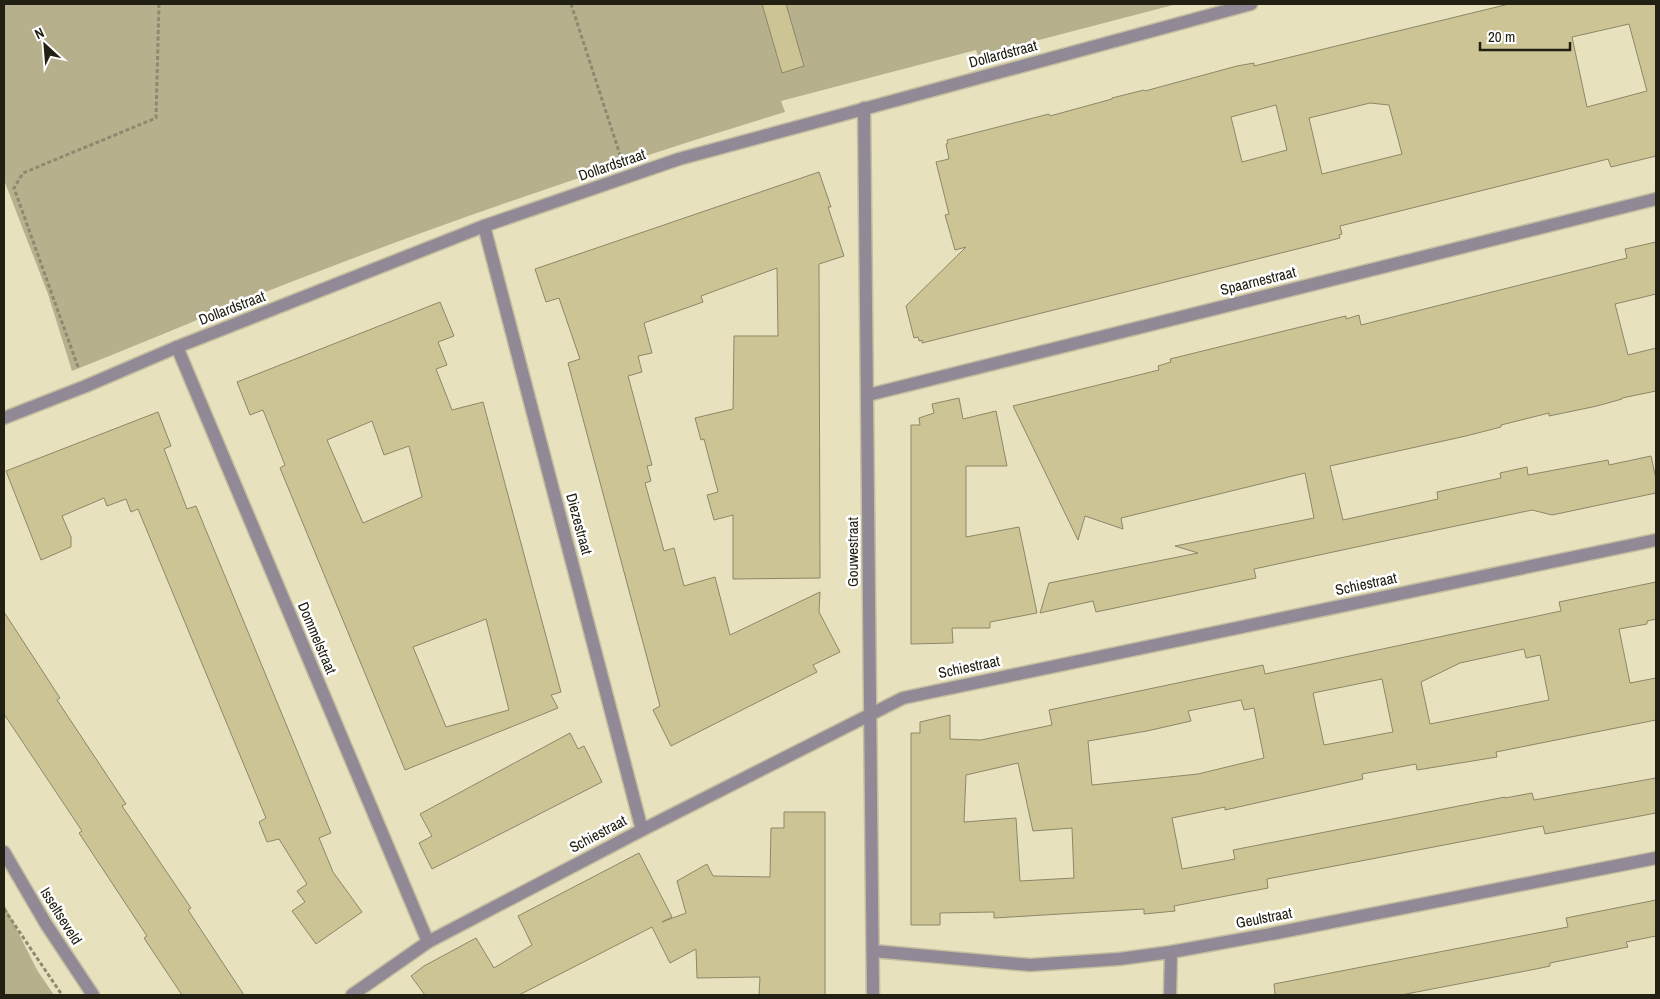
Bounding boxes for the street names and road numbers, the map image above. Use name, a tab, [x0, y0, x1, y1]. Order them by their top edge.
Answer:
street label: Dollardstraat	[966, 34, 1040, 73]
street label: Dollardstraat	[575, 143, 649, 186]
street label: Spaarnestraat	[1218, 261, 1298, 300]
street label: Dollardstraat	[196, 285, 269, 330]
street label: Diezestraat	[561, 491, 598, 558]
street label: Gouwestraat	[842, 517, 863, 587]
street label: Schiestraat	[1333, 567, 1399, 600]
street label: Dommelstraat	[293, 598, 342, 678]
street label: Schiestraat	[936, 650, 1002, 683]
street label: Schiestraat	[565, 809, 631, 857]
street label: Isseltseveld	[35, 883, 87, 949]
street label: Geulstraat	[1234, 902, 1294, 933]

